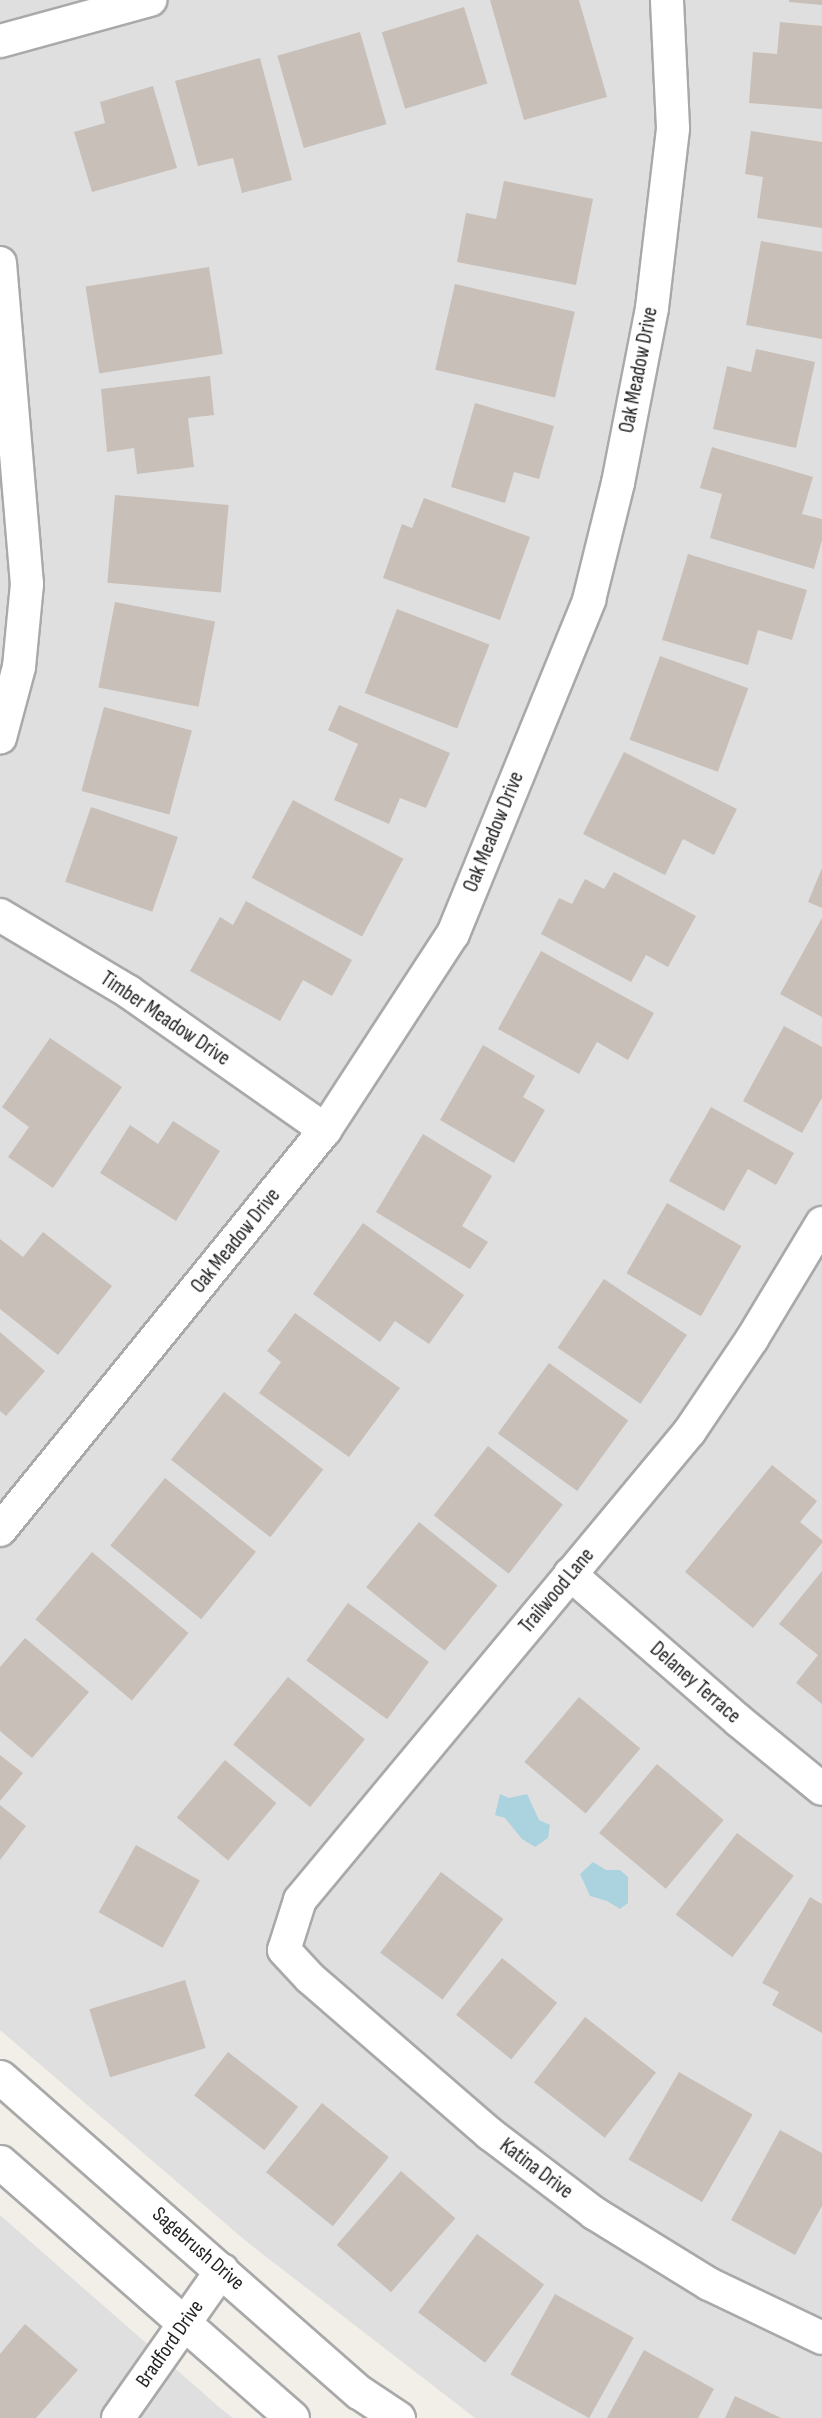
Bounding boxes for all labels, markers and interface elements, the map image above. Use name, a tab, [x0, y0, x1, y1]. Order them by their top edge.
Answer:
street label: Oak Meadow Drive	[614, 305, 664, 435]
street label: Oak Meadow Drive	[458, 768, 530, 896]
street label: Timber Meadow Drive	[96, 966, 234, 1072]
street label: Oak Meadow Drive	[186, 1183, 286, 1299]
street label: Trailwood Lane	[514, 1543, 600, 1639]
street label: Delaney Terrace	[645, 1637, 745, 1729]
street label: Katina Drive	[495, 2133, 577, 2205]
street label: Sagebrush Drive	[147, 2202, 249, 2296]
street label: Bradford Drive	[131, 2296, 209, 2392]

